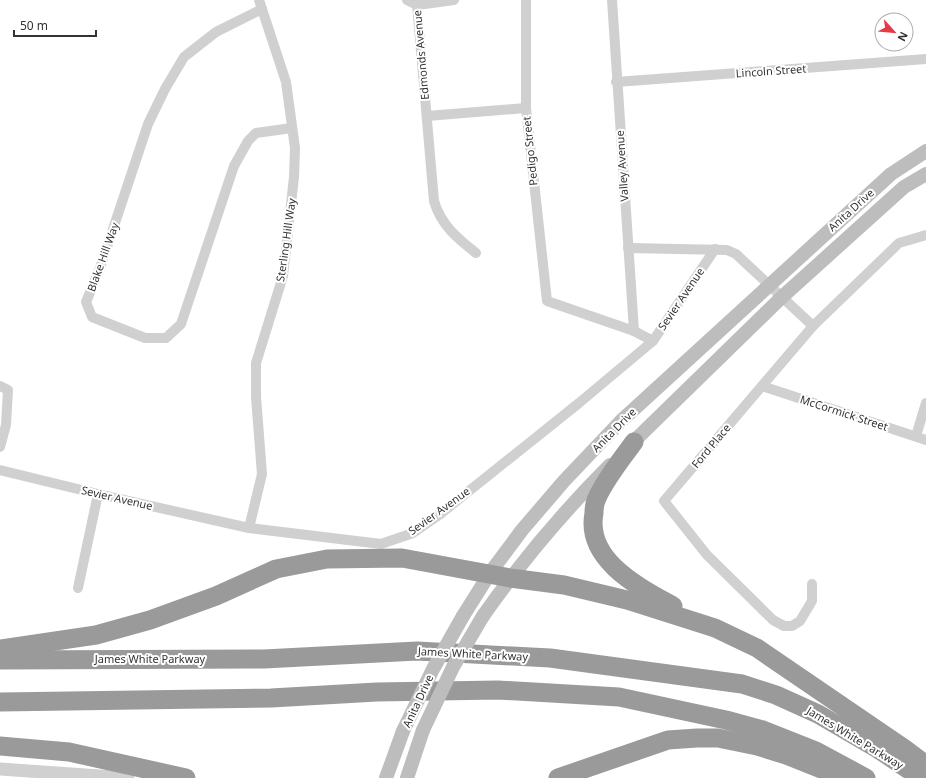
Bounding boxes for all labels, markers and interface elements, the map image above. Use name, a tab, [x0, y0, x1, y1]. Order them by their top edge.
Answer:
street label: Edmonds Avenue	[409, 9, 432, 101]
scale bar	[14, 12, 96, 38]
north arrow	[874, 12, 914, 52]
text: 50 m	[20, 17, 48, 34]
text: N	[895, 29, 912, 44]
street label: Lincoln Street	[735, 61, 807, 80]
street label: Pedigo Street	[518, 116, 541, 186]
street label: Valley Avenue	[612, 130, 631, 202]
street label: Anita Drive	[825, 185, 877, 234]
street label: Sterling Hill Way	[272, 197, 299, 283]
street label: Blake Hill Way	[83, 220, 122, 293]
street label: Sevier Avenue	[654, 264, 707, 333]
street label: McCormick Street	[798, 391, 890, 434]
street label: Anita Drive	[588, 404, 639, 455]
street label: Ford Place	[688, 420, 734, 471]
street label: Sevier Avenue	[80, 482, 154, 513]
street label: Sevier Avenue	[405, 483, 473, 538]
street label: James White Parkway	[417, 643, 529, 664]
street label: James White Parkway	[94, 651, 206, 666]
street label: Anita Drive	[399, 672, 436, 730]
street label: James White Parkway	[803, 702, 907, 773]

